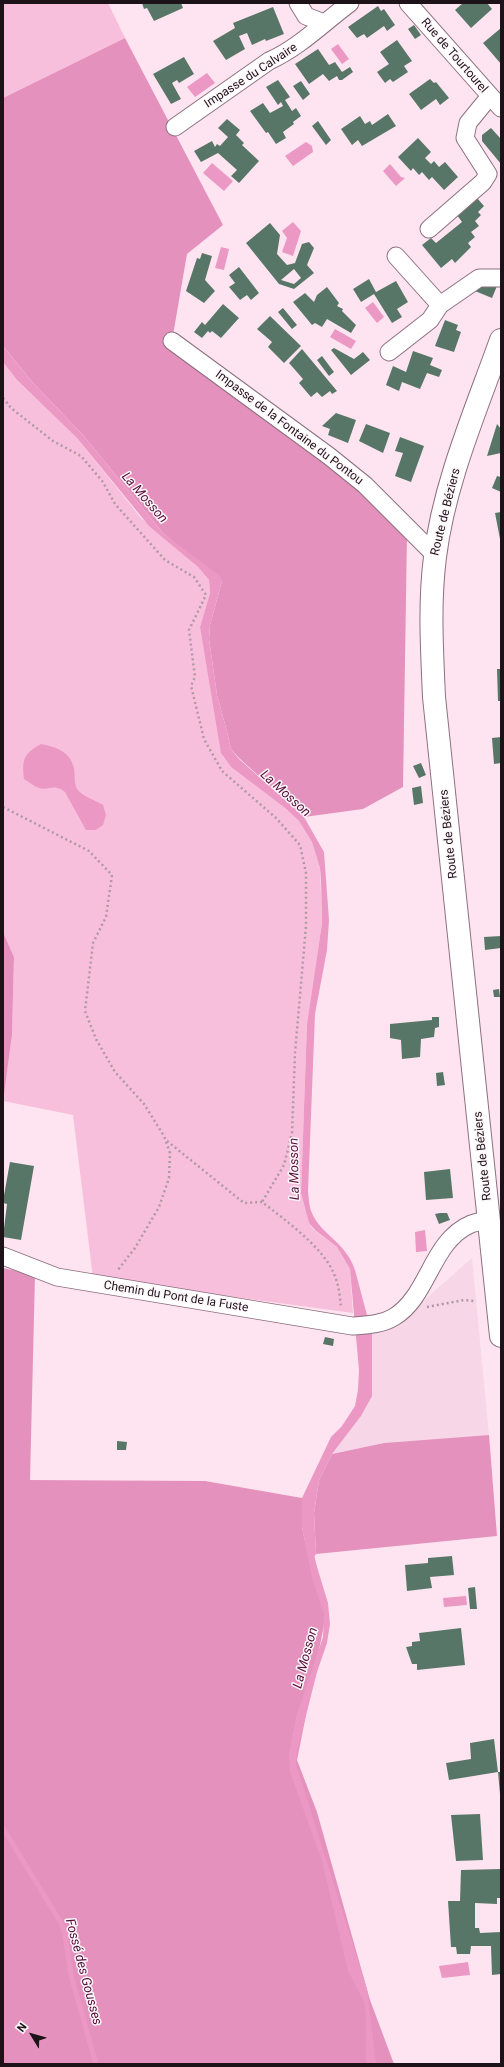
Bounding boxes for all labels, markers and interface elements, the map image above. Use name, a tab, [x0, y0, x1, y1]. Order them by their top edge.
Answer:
street label: Rue de Tourtourel	[418, 16, 490, 96]
street label: Impasse du Calvaire	[202, 41, 300, 111]
street label: Impasse de la Fontaine du Pontou	[212, 368, 366, 488]
street label: Route de Béziers	[428, 467, 464, 557]
water label: La Mosson	[118, 469, 170, 527]
water label: La Mosson	[257, 767, 313, 821]
street label: Route de Béziers	[437, 789, 461, 879]
street label: Route de Béziers	[471, 1111, 495, 1201]
water label: La Mosson	[287, 1138, 303, 1200]
street label: Chemin du Pont de la Fuste	[103, 1278, 249, 1316]
water label: La Mosson	[290, 1626, 322, 1690]
water label: Fossé des Gousses	[61, 1917, 105, 2027]
north arrow	[12, 2015, 52, 2055]
text: N	[14, 2020, 30, 2034]

